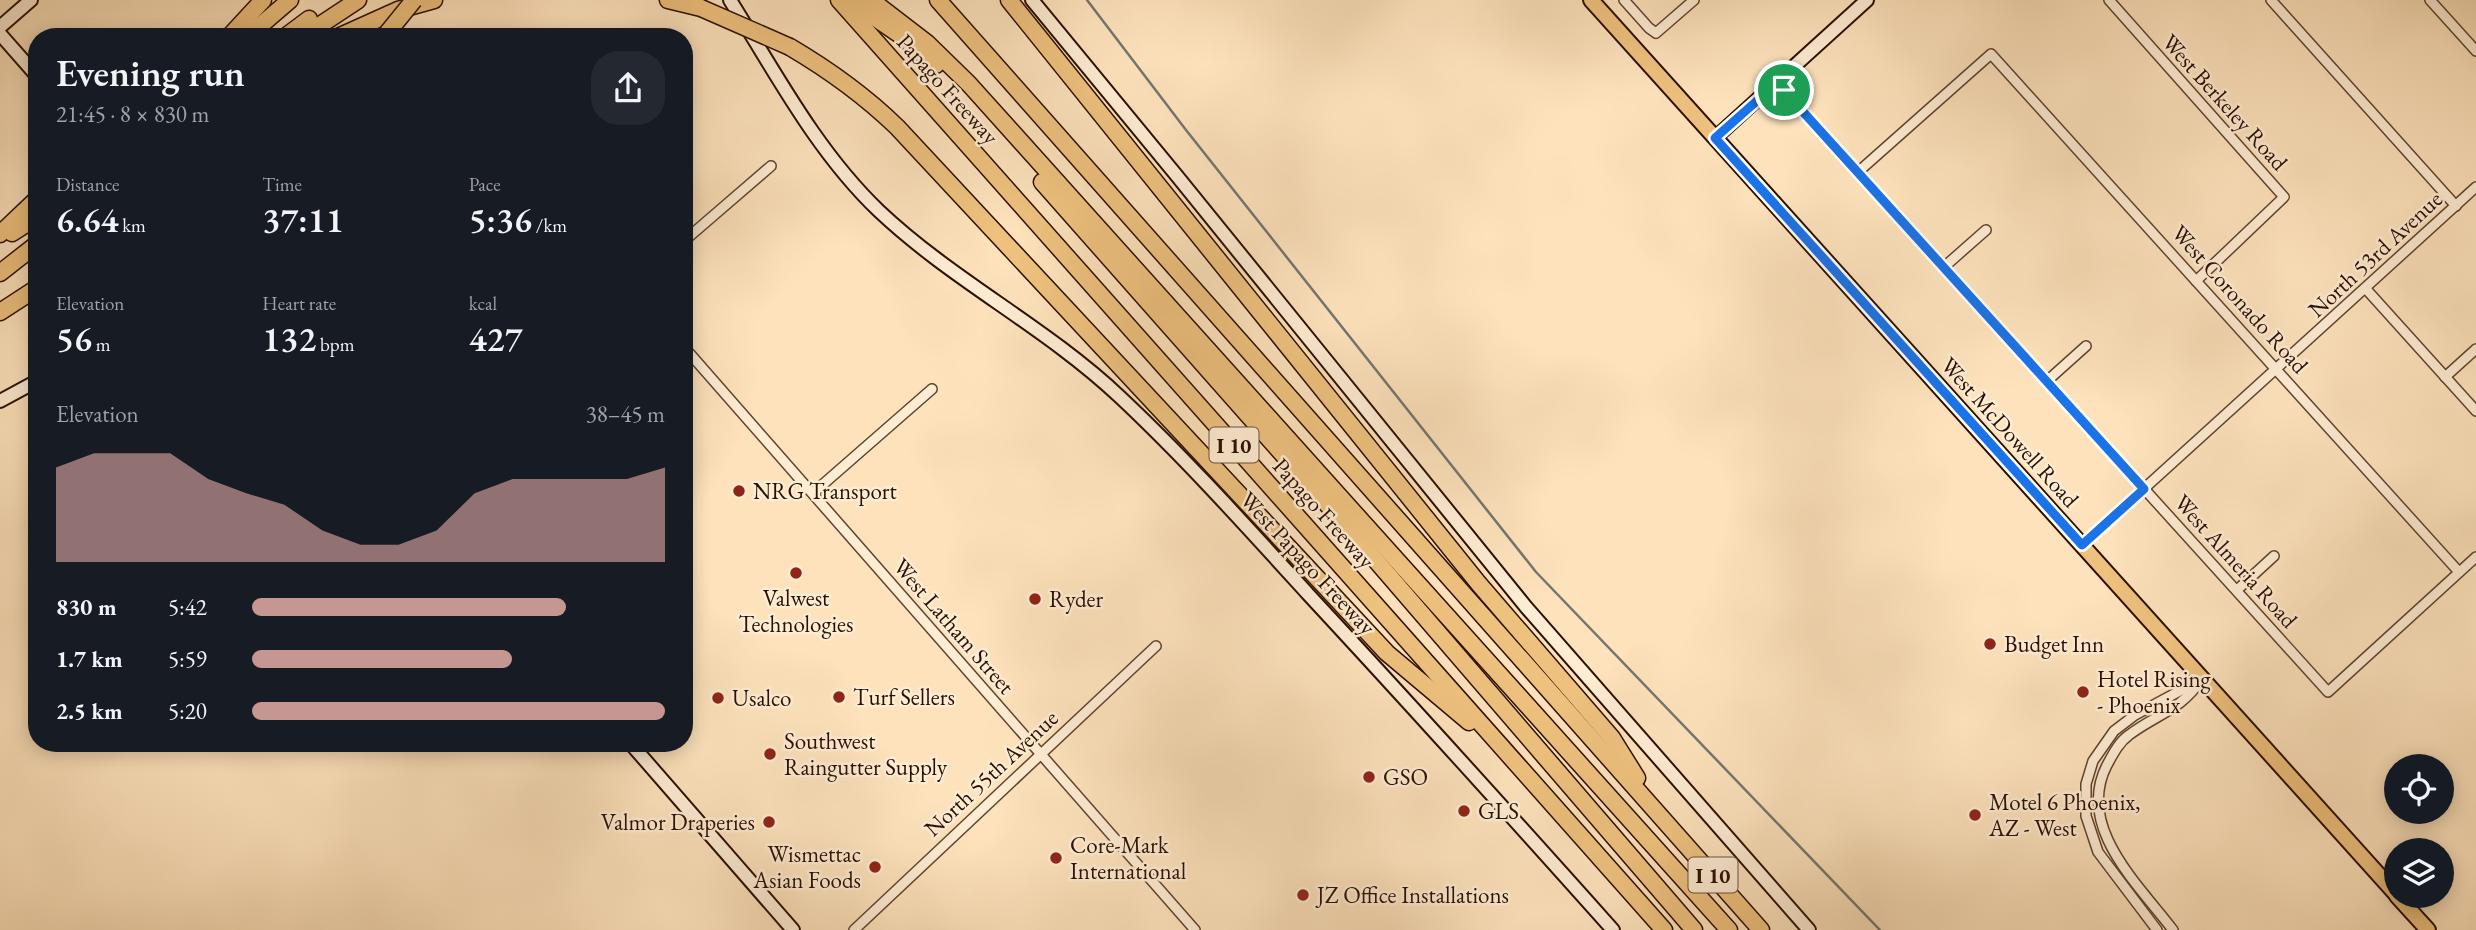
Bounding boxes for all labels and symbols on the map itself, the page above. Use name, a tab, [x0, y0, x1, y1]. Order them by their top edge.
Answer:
street label: Papago Freeway	[890, 27, 1006, 151]
street label: West Berkeley Road	[2156, 27, 2295, 177]
pin	[1754, 60, 1814, 120]
street label: North 53rd Avenue	[2302, 184, 2448, 324]
street label: West Coronado Road	[2165, 218, 2315, 380]
street label: West McDowell Road	[1934, 350, 2086, 514]
road number: I 10	[1210, 428, 1258, 462]
street label: Papago Freeway	[1266, 451, 1382, 575]
place label: NRG Transport	[753, 476, 898, 506]
marker: NRG Transport	[731, 483, 747, 499]
street label: West Papago Freeway	[1234, 485, 1383, 642]
street label: West Almeria Road	[2168, 488, 2304, 635]
street label: West Latham Street	[887, 552, 1022, 701]
marker: Valwest Technologies	[788, 565, 804, 581]
place label: Valwest Technologies	[738, 583, 854, 639]
place label: Ryder	[1049, 584, 1104, 614]
marker: Ryder	[1027, 591, 1043, 607]
place label: Budget Inn	[2004, 629, 2104, 659]
marker: Budget Inn	[1982, 636, 1998, 652]
place label: Hotel Rising - Phoenix	[2097, 664, 2212, 720]
place label: Turf Sellers	[853, 682, 955, 712]
place label: Usalco	[732, 683, 791, 713]
marker: Hotel Rising - Phoenix	[2075, 684, 2091, 700]
marker: Turf Sellers	[831, 689, 847, 705]
marker: Usalco	[710, 690, 726, 706]
street label: North 55th Avenue	[918, 703, 1064, 843]
place label: Southwest Raingutter Supply	[784, 726, 948, 782]
marker: Southwest Raingutter Supply	[762, 746, 778, 762]
place label: GSO	[1383, 762, 1428, 792]
marker: GSO	[1361, 769, 1377, 785]
place label: Motel 6 Phoenix, AZ - West	[1988, 787, 2140, 843]
place label: GLS	[1478, 796, 1519, 826]
marker: GLS	[1456, 803, 1472, 819]
place label: Valmor Draperies	[601, 807, 755, 837]
marker: Motel 6 Phoenix, AZ - West	[1967, 807, 1983, 823]
marker: Valmor Draperies	[761, 814, 777, 830]
place label: Core-Mark International	[1070, 830, 1187, 886]
place label: Wismettac Asian Foods	[752, 839, 861, 895]
marker: Core-Mark International	[1048, 850, 1064, 866]
road number: I 10	[1688, 858, 1738, 892]
marker: Wismettac Asian Foods	[867, 859, 883, 875]
place label: JZ Office Installations	[1315, 880, 1509, 910]
marker: JZ Office Installations	[1295, 887, 1311, 903]

